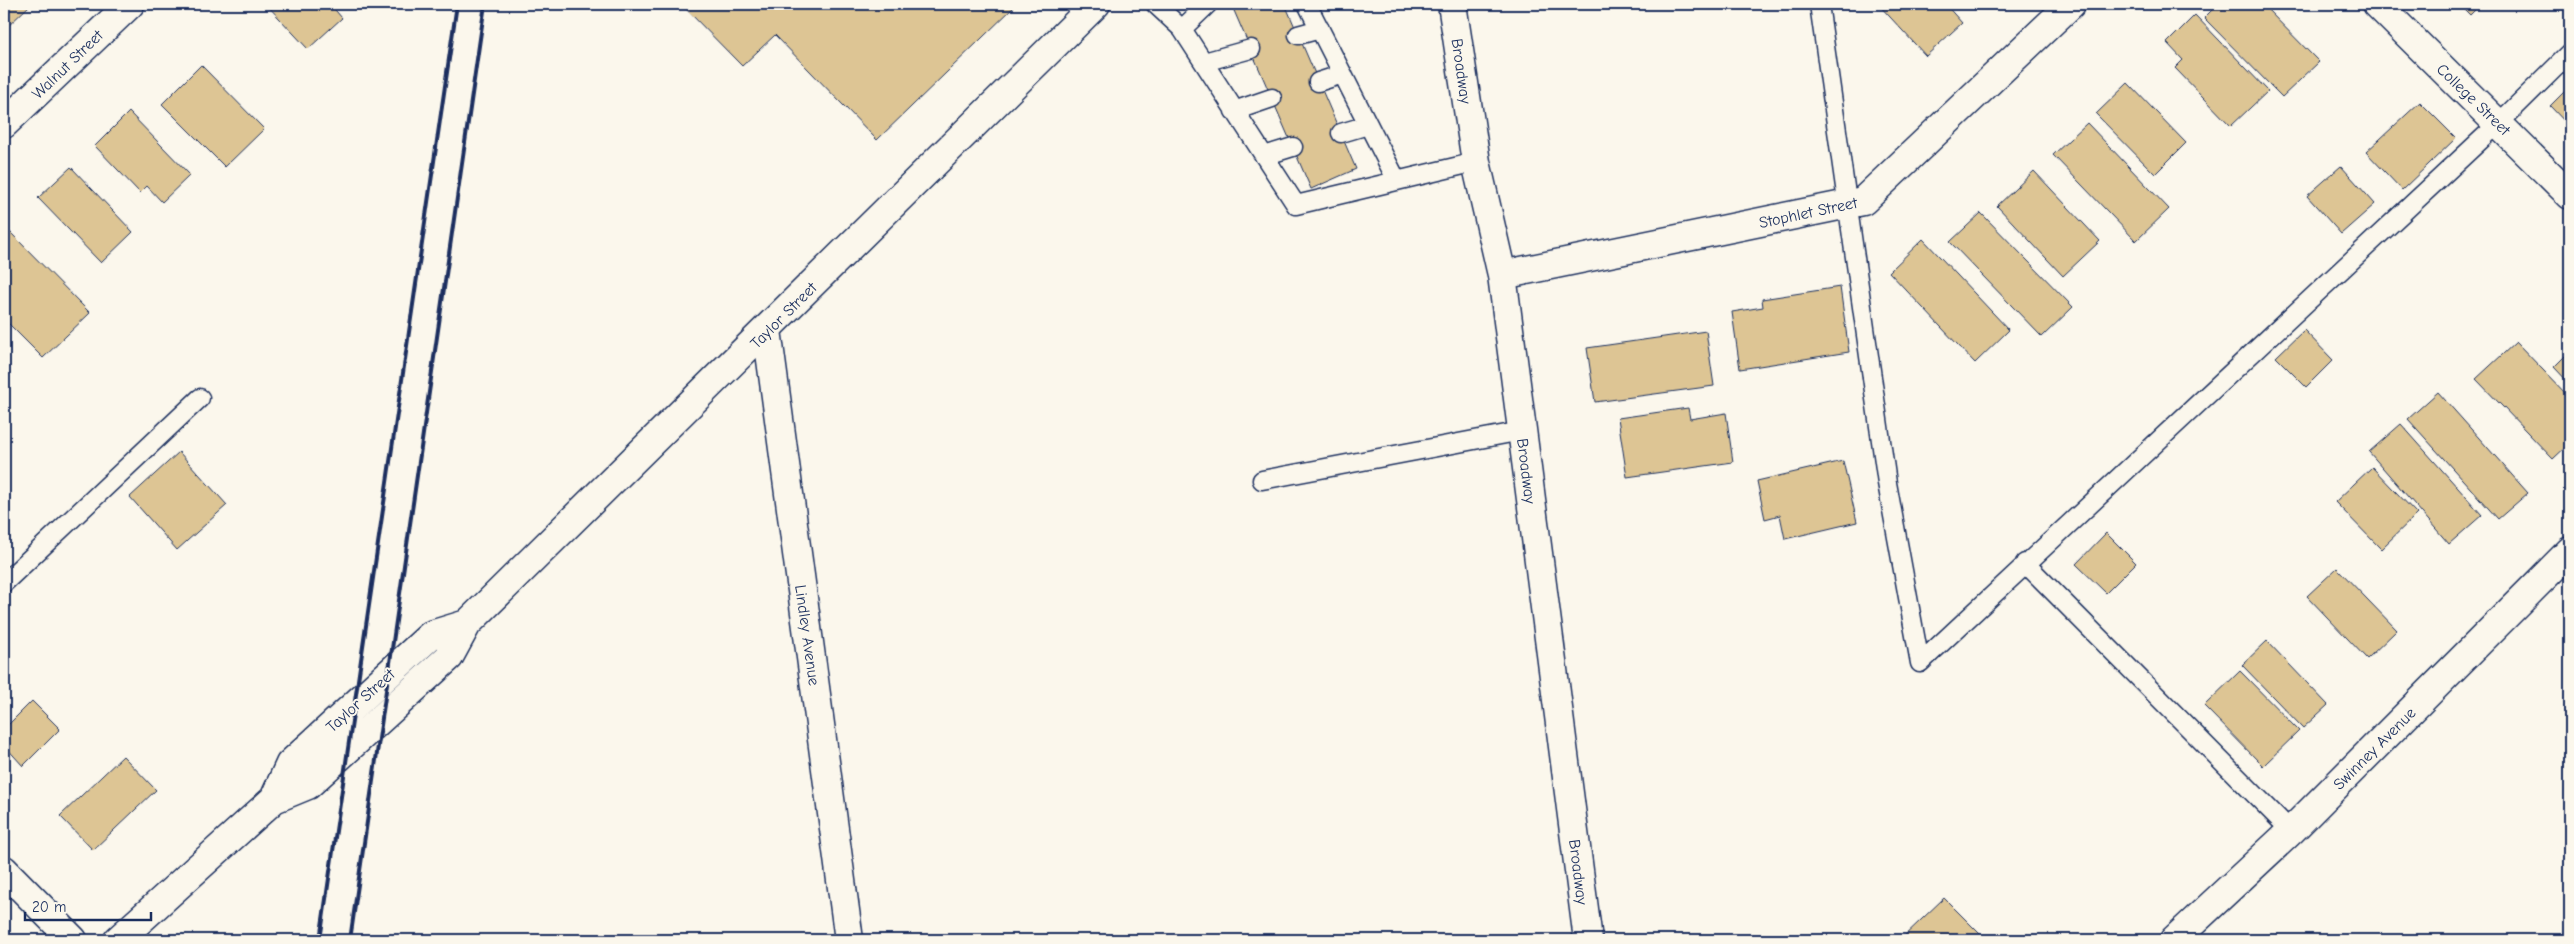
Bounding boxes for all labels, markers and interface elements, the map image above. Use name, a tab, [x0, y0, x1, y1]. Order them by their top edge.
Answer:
street label: Walnut Street	[29, 26, 107, 103]
street label: Broadway	[1448, 37, 1475, 106]
street label: College Street	[2433, 60, 2514, 140]
street label: Stophlet Street	[1757, 194, 1859, 232]
street label: Taylor Street	[747, 279, 821, 352]
street label: Broadway	[1513, 437, 1539, 506]
street label: Lindley Avenue	[791, 584, 823, 687]
street label: Taylor Street	[323, 665, 399, 736]
street label: Swinney Avenue	[2330, 704, 2420, 794]
street label: Broadway	[1565, 838, 1591, 907]
scale bar	[25, 889, 151, 921]
text: 20 m	[32, 898, 66, 916]

